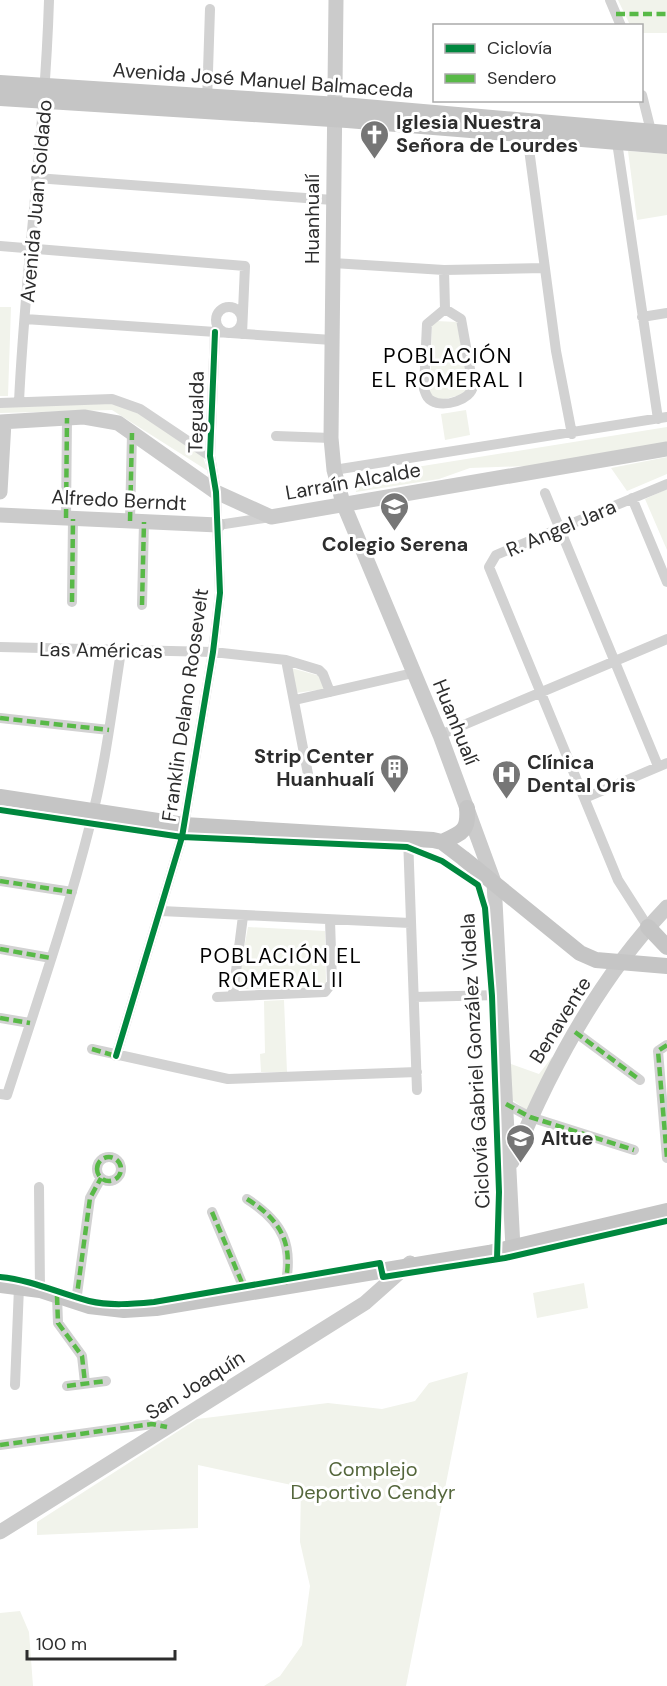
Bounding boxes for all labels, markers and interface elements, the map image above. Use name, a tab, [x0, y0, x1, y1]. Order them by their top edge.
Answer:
legend	[433, 24, 643, 102]
text: Ciclovía	[487, 36, 552, 60]
street label: Avenida José Manuel Balmaceda	[112, 57, 414, 103]
text: Sendero	[487, 66, 557, 90]
street label: Avenida Juan Soldado	[14, 98, 58, 304]
place label: Iglesia Nuestra Señora de Lourdes	[396, 109, 578, 158]
church icon: Iglesia Nuestra Señora de Lourdes	[359, 118, 391, 160]
street label: Huanhualí	[299, 173, 325, 264]
district label: POBLACIÓN EL ROMERAL I	[372, 342, 524, 394]
street label: Tegualda	[182, 371, 210, 453]
street label: Larraín Alcalde	[283, 456, 423, 506]
street label: Alfredo Berndt	[51, 483, 187, 517]
school or university icon: Colegio Serena	[379, 490, 411, 532]
street label: R. Angel Jara	[502, 493, 620, 563]
place label: Colegio Serena	[322, 531, 468, 557]
street label: Franklin Delano Roosevelt	[156, 586, 214, 823]
street label: Las Américas	[39, 636, 163, 664]
street label: Huanhualí	[427, 675, 485, 769]
place label: Strip Center Huanhualí	[254, 743, 375, 792]
place label: Clínica Dental Oris	[527, 749, 636, 798]
building icon: Strip Center Huanhualí	[379, 752, 411, 794]
hospital icon: Clínica Dental Oris	[490, 758, 522, 800]
street label: Ciclovía Gabriel González Videla	[454, 913, 496, 1209]
district label: POBLACIÓN EL ROMERAL II	[200, 942, 362, 994]
street label: Benavente	[523, 972, 597, 1068]
school or university icon: Altue	[504, 1122, 536, 1164]
place label: Altue	[541, 1125, 594, 1151]
street label: San Joaquín	[141, 1344, 249, 1426]
park label: Complejo Deportivo Cendyr	[291, 1456, 456, 1505]
scale bar	[27, 1623, 176, 1661]
text: 100 m	[36, 1632, 87, 1656]

